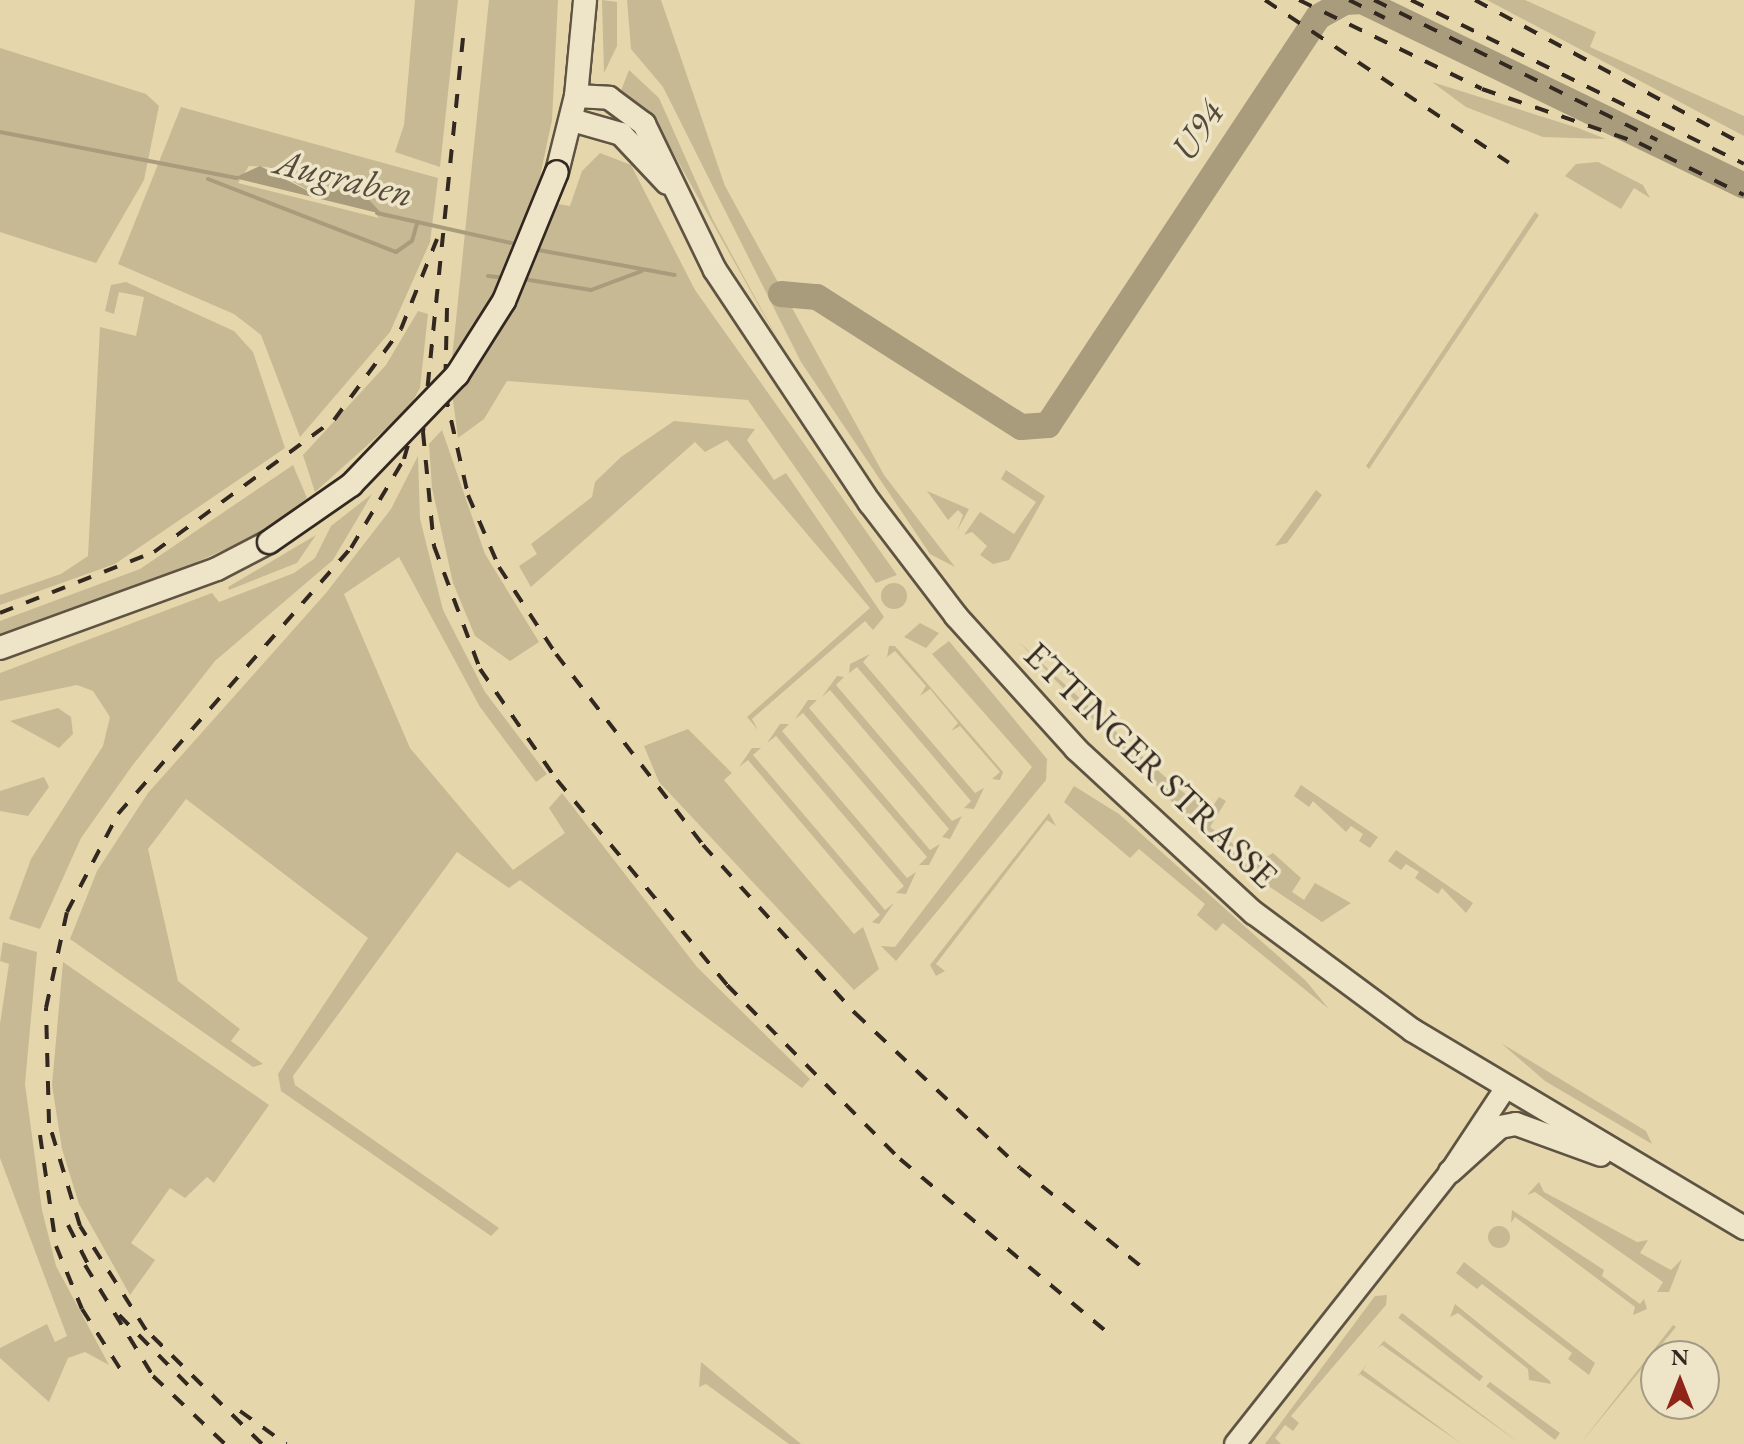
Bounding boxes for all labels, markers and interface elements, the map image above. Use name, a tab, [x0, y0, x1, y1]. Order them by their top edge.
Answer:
water label: U94	[1160, 91, 1234, 169]
water label: Augraben	[270, 138, 418, 216]
street label: ETTINGER STRASSE	[1015, 633, 1287, 897]
north arrow	[1640, 1340, 1720, 1420]
text: N	[1671, 1343, 1689, 1372]

